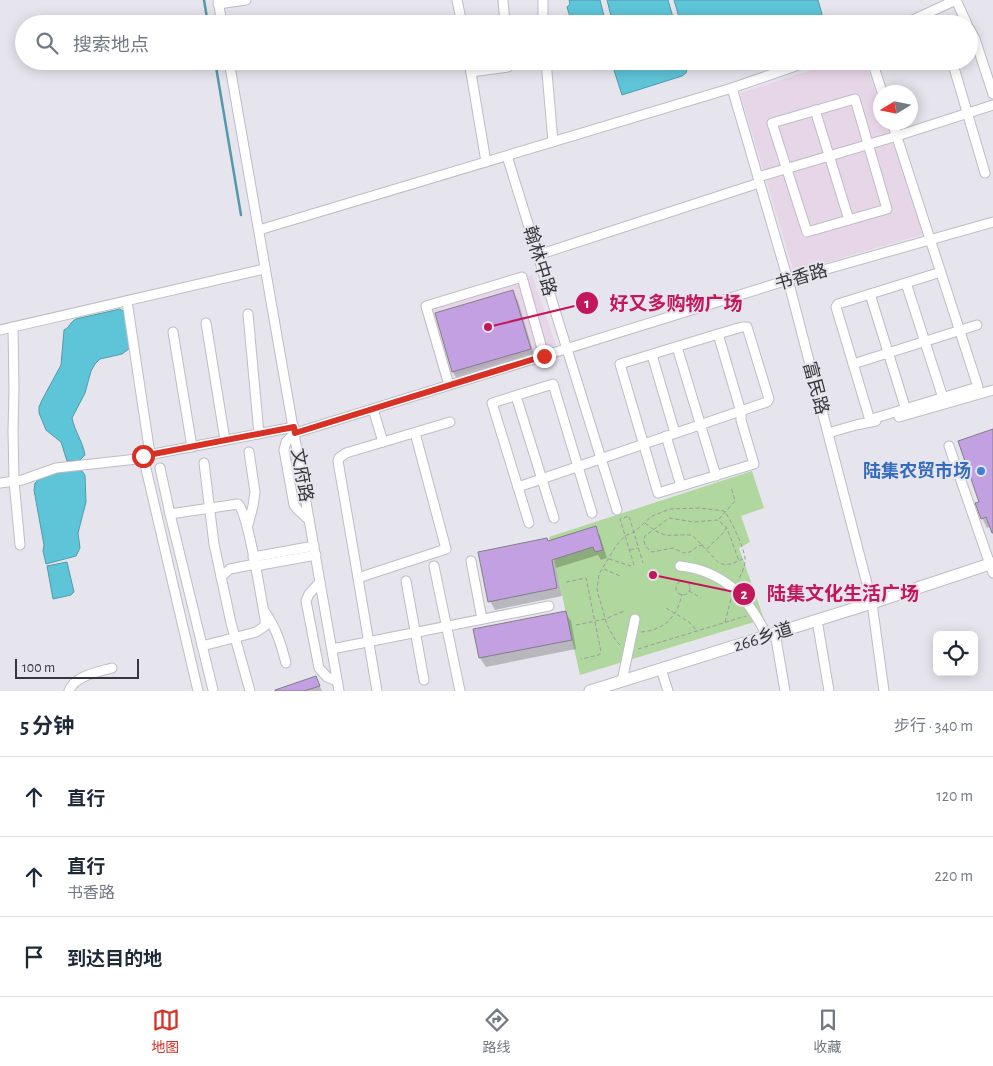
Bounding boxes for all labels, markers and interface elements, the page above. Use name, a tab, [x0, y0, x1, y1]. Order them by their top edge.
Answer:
search box	[15, 15, 978, 70]
icon: search	[33, 29, 61, 57]
text: 搜索地点	[73, 36, 149, 55]
north arrow	[873, 85, 918, 130]
street label: 翰林中路	[520, 224, 560, 298]
street label: 书香路	[772, 260, 830, 294]
callout: 好又多购物广场	[575, 286, 753, 320]
text: 好又多购物广场	[609, 293, 743, 314]
text: 1	[584, 296, 590, 311]
route end	[533, 345, 556, 368]
street label: 富民路	[799, 359, 833, 417]
route start	[132, 445, 155, 468]
street label: 文府路	[287, 447, 317, 503]
place label: 陆集农贸市场	[863, 461, 971, 481]
marker: 陆集农贸市场	[975, 465, 987, 477]
callout: 陆集文化生活广场	[732, 577, 929, 611]
text: 陆集文化生活广场	[767, 583, 919, 604]
text: 2	[740, 587, 748, 602]
street label: 266乡道	[731, 619, 795, 655]
map controls	[933, 631, 978, 676]
button: locate	[933, 631, 978, 676]
scale bar	[15, 656, 139, 679]
text: 100 m	[22, 661, 55, 675]
text: 5 分钟	[20, 716, 74, 737]
text: 步行 · 340 m	[894, 718, 973, 734]
icon: ahead	[20, 783, 48, 811]
text: 120 m	[936, 788, 973, 804]
text: 直行	[67, 790, 105, 809]
text: 直行	[67, 858, 105, 877]
icon: ahead	[20, 863, 48, 891]
text: 220 m	[935, 868, 973, 884]
text: 书香路	[67, 885, 115, 901]
icon: arrive	[20, 943, 48, 971]
text: 到达目的地	[67, 950, 162, 969]
tab: 地图	[152, 1006, 180, 1057]
tab: 路线	[483, 1006, 511, 1057]
tab: 收藏	[814, 1006, 842, 1057]

